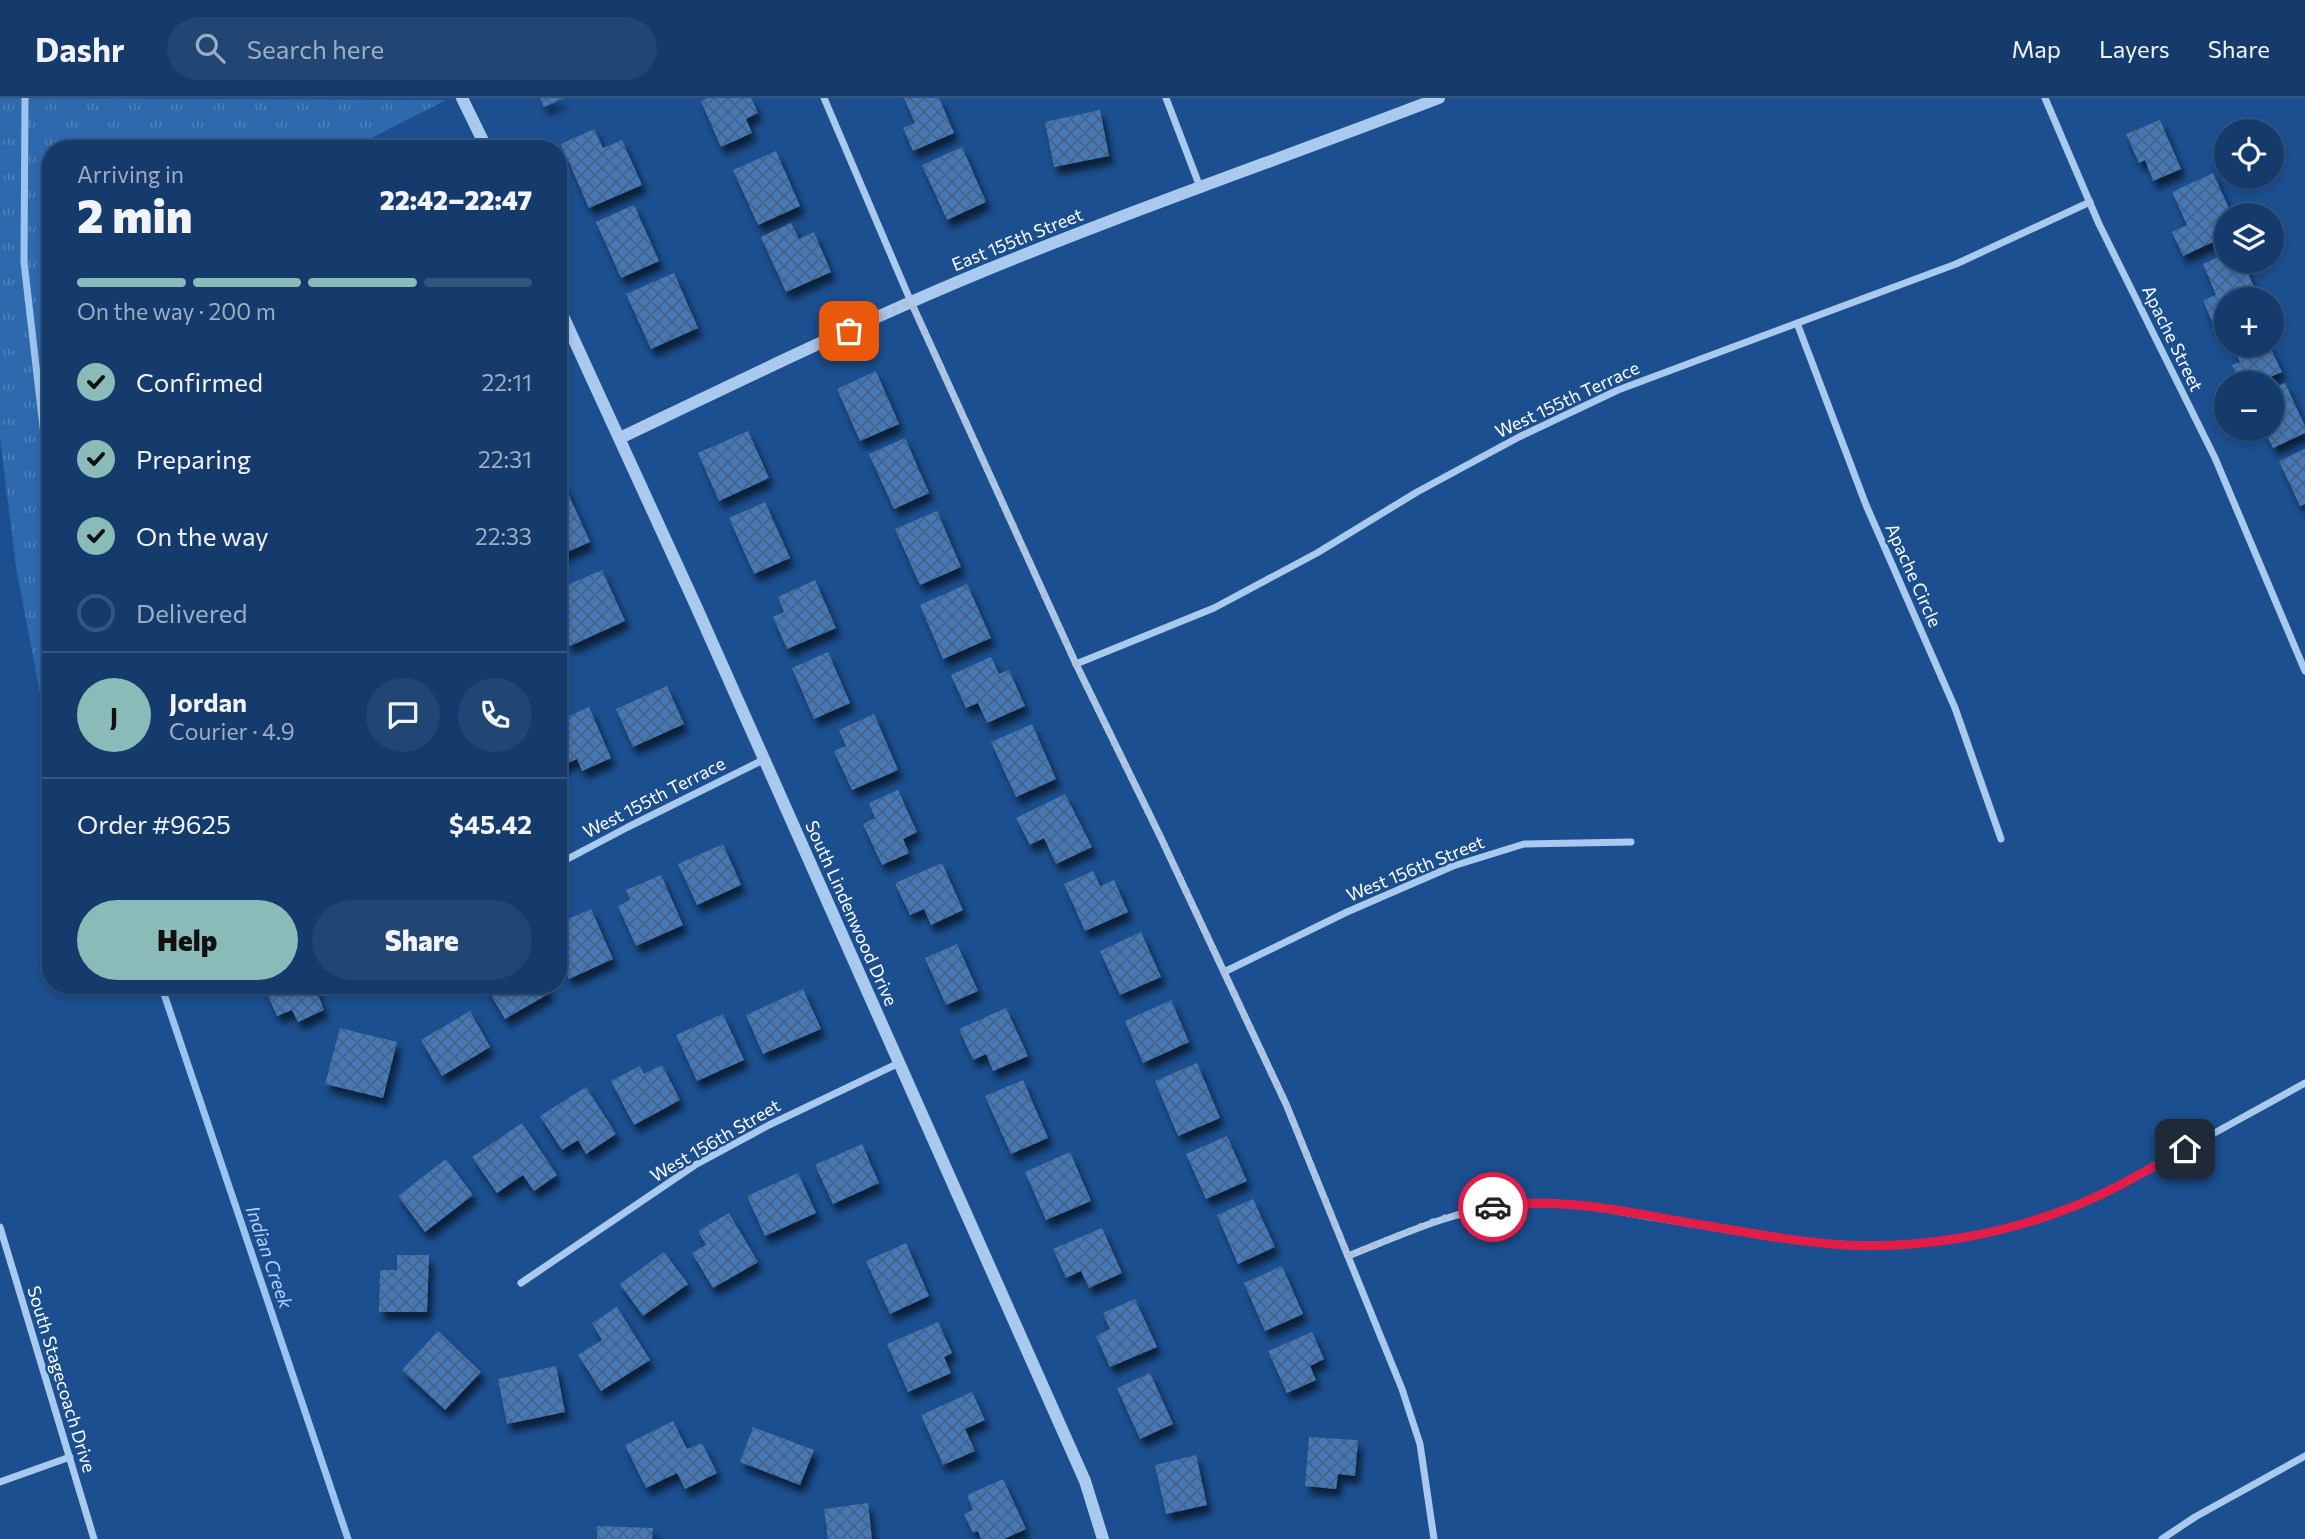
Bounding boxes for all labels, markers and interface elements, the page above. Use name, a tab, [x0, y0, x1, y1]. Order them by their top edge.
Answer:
search box	[167, 17, 657, 80]
text: Dashr	[35, 28, 125, 69]
icon: search	[191, 29, 229, 67]
text: Search here	[247, 33, 384, 64]
text: Map	[2012, 34, 2061, 63]
text: Layers	[2099, 34, 2170, 63]
text: Share	[2208, 34, 2270, 63]
map controls	[2214, 119, 2284, 441]
button: locate	[2214, 119, 2284, 189]
text: Arriving in	[77, 160, 184, 188]
text: 22:42–22:47	[380, 184, 532, 215]
text: 2 min	[77, 186, 193, 242]
street label: East 155th Street	[948, 203, 1086, 275]
button: layers	[2214, 203, 2284, 273]
street label: Apache Street	[2138, 281, 2208, 395]
button: +	[2214, 287, 2284, 357]
text: On the way · 200 m	[77, 297, 276, 325]
pin	[819, 301, 879, 361]
icon: bag	[830, 312, 868, 350]
street label: West 155th Terrace	[1491, 356, 1643, 442]
icon: check	[77, 363, 115, 401]
text: Confirmed	[136, 366, 263, 397]
text: 22:11	[481, 368, 532, 396]
button: −	[2214, 371, 2284, 441]
icon: check	[77, 440, 115, 478]
text: Preparing	[136, 443, 251, 474]
text: 22:31	[478, 445, 532, 473]
icon: check	[77, 517, 115, 555]
text: On the way	[136, 520, 269, 551]
street label: Apache Circle	[1881, 520, 1947, 630]
text: 22:33	[475, 522, 532, 550]
text: Delivered	[136, 597, 247, 628]
button: chat	[366, 678, 440, 752]
button: phone	[458, 678, 532, 752]
text: Jordan	[169, 686, 247, 717]
text: J	[110, 700, 118, 731]
text: Courier · 4.9	[169, 717, 295, 745]
street label: West 155th Terrace	[579, 752, 729, 842]
text: Order #9625	[77, 808, 231, 839]
text: $45.42	[449, 808, 532, 839]
street label: South Lindenwood Drive	[801, 817, 903, 1009]
street label: West 156th Street	[1343, 830, 1487, 906]
button: Help	[77, 900, 298, 980]
button: Share	[312, 900, 532, 980]
street label: West 156th Street	[646, 1094, 784, 1186]
pin	[2155, 1119, 2215, 1179]
icon: home	[2166, 1130, 2204, 1168]
courier	[1458, 1172, 1528, 1242]
icon: car	[1474, 1188, 1512, 1226]
water label: Indian Creek	[242, 1203, 299, 1312]
street label: South Stagecoach Drive	[23, 1283, 101, 1475]

